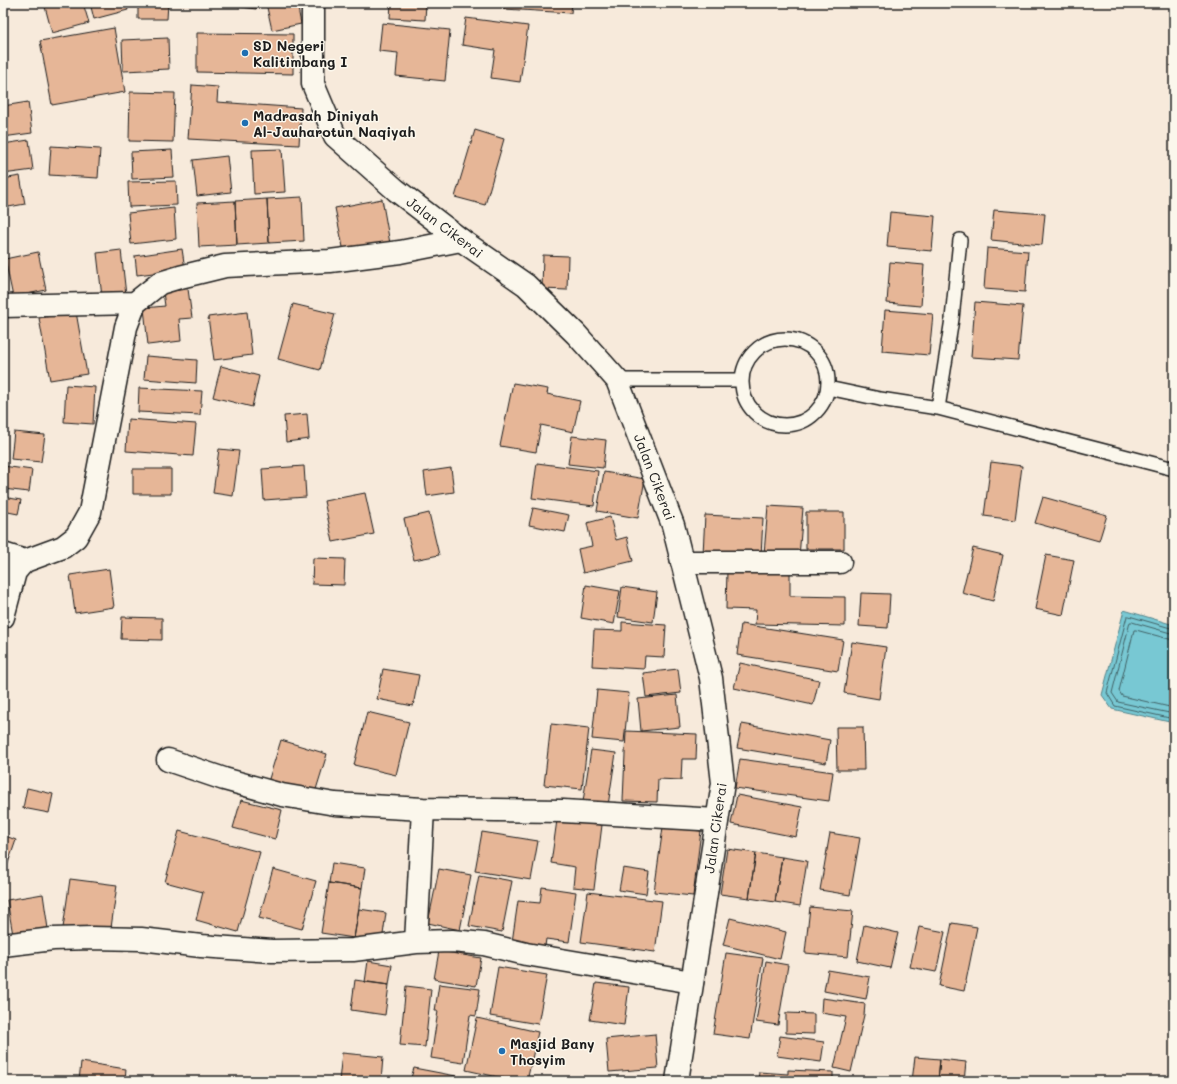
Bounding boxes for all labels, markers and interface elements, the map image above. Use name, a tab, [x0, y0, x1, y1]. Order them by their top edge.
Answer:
place label: SD Negeri Kalitimbang I	[253, 36, 347, 71]
marker: SD Negeri Kalitimbang I	[240, 48, 250, 58]
place label: Madrasah Diniyah Al-Jauharotun Naqiyah	[253, 106, 415, 141]
marker: Madrasah Diniyah Al-Jauharotun Naqiyah	[240, 118, 250, 128]
street label: Jalan Cikerai	[403, 192, 487, 262]
street label: Jalan Cikerai	[630, 431, 680, 523]
street label: Jalan Cikerai	[699, 781, 731, 875]
place label: Masjid Bany Thosyim	[510, 1034, 595, 1069]
marker: Masjid Bany Thosyim	[497, 1046, 507, 1056]

